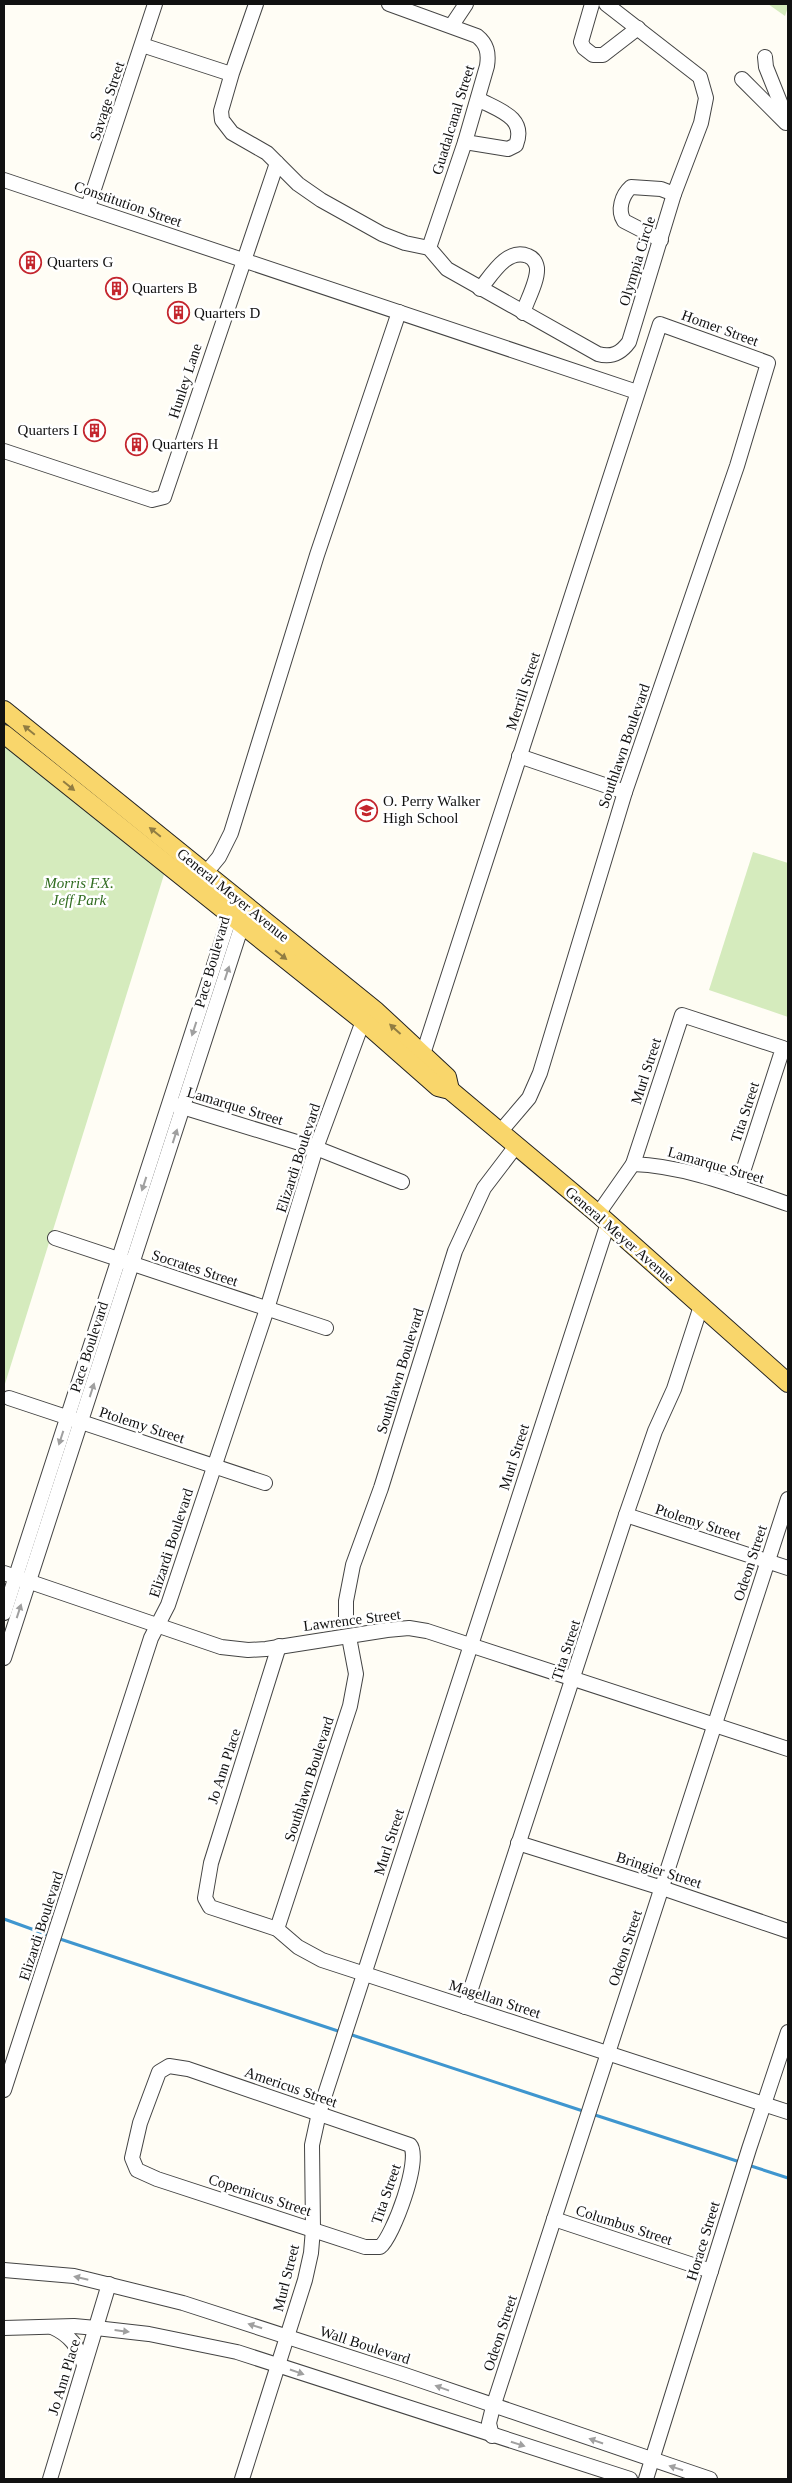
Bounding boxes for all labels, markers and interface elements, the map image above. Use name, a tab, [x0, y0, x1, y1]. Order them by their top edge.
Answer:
street label: Savage Street	[87, 59, 128, 142]
street label: Guadalcanal Street	[429, 63, 478, 177]
street label: Constitution Street	[72, 178, 185, 230]
street label: Olympia Circle	[616, 214, 658, 308]
building icon: Quarters G	[19, 250, 43, 274]
place label: Quarters G	[47, 254, 113, 270]
building icon: Quarters B	[104, 276, 128, 300]
place label: Quarters B	[132, 280, 197, 296]
building icon: Quarters D	[166, 301, 190, 325]
place label: Quarters D	[194, 305, 260, 321]
street label: Homer Street	[679, 307, 761, 350]
street label: Hunley Lane	[165, 341, 205, 421]
building icon: Quarters I	[82, 418, 106, 442]
place label: Quarters I	[18, 422, 78, 438]
building icon: Quarters H	[124, 432, 148, 456]
place label: Quarters H	[152, 436, 218, 452]
street label: Merrill Street	[503, 649, 543, 732]
street label: Southlawn Boulevard	[595, 681, 653, 810]
one-way arrow	[22, 725, 35, 736]
one-way arrow	[62, 781, 75, 792]
place label: O. Perry Walker High School	[383, 793, 480, 826]
school or university icon: O. Perry Walker High School	[355, 798, 379, 822]
one-way arrow	[149, 827, 162, 838]
street label: General Meyer Avenue	[174, 845, 292, 945]
park label: Morris F.X. Jeff Park	[43, 875, 114, 908]
street label: Pace Boulevard	[191, 914, 233, 1010]
one-way arrow	[274, 950, 287, 961]
one-way arrow	[224, 966, 231, 981]
one-way arrow	[190, 1022, 198, 1037]
one-way arrow	[390, 1023, 402, 1035]
street label: Murl Street	[628, 1035, 664, 1106]
street label: Tita Street	[728, 1079, 763, 1144]
street label: Lamarque Street	[185, 1084, 286, 1128]
street label: Elizardi Boulevard	[273, 1101, 323, 1215]
one-way arrow	[171, 1128, 179, 1143]
street label: Lamarque Street	[666, 1144, 767, 1187]
one-way arrow	[140, 1176, 148, 1191]
street label: General Meyer Avenue	[562, 1183, 678, 1287]
street label: Socrates Street	[150, 1247, 241, 1290]
street label: Pace Boulevard	[67, 1299, 111, 1394]
street label: Southlawn Boulevard	[373, 1306, 427, 1436]
one-way arrow	[88, 1383, 96, 1398]
street label: Ptolemy Street	[97, 1404, 187, 1447]
street label: Murl Street	[496, 1421, 532, 1492]
one-way arrow	[57, 1431, 65, 1446]
street label: Elizardi Boulevard	[146, 1486, 196, 1600]
street label: Ptolemy Street	[653, 1501, 743, 1544]
street label: Odeon Street	[730, 1522, 770, 1603]
one-way arrow	[16, 1604, 23, 1619]
street label: Lawrence Street	[302, 1606, 402, 1634]
street label: Tita Street	[549, 1617, 584, 1682]
street label: Southlawn Boulevard	[281, 1714, 337, 1843]
street label: Jo Ann Place	[204, 1726, 244, 1806]
street label: Murl Street	[371, 1806, 407, 1877]
street label: Bringier Street	[614, 1849, 704, 1892]
street label: Elizardi Boulevard	[16, 1869, 66, 1983]
street label: Odeon Street	[605, 1907, 645, 1988]
street label: Magellan Street	[447, 1977, 544, 2022]
street label: Americus Street	[243, 2064, 340, 2111]
street label: Tita Street	[368, 2161, 404, 2226]
street label: Copernicus Street	[207, 2171, 314, 2219]
street label: Horace Street	[683, 2199, 723, 2283]
street label: Columbus Street	[574, 2202, 675, 2248]
street label: Murl Street	[270, 2242, 302, 2313]
one-way arrow	[74, 2274, 89, 2282]
street label: Odeon Street	[480, 2292, 520, 2373]
one-way arrow	[247, 2322, 262, 2330]
street label: Wall Boulevard	[318, 2323, 413, 2367]
one-way arrow	[114, 2327, 130, 2335]
street label: Jo Ann Place	[45, 2337, 83, 2417]
one-way arrow	[290, 2368, 305, 2376]
one-way arrow	[434, 2384, 449, 2392]
one-way arrow	[588, 2437, 603, 2445]
one-way arrow	[511, 2440, 526, 2448]
one-way arrow	[668, 2464, 683, 2472]

